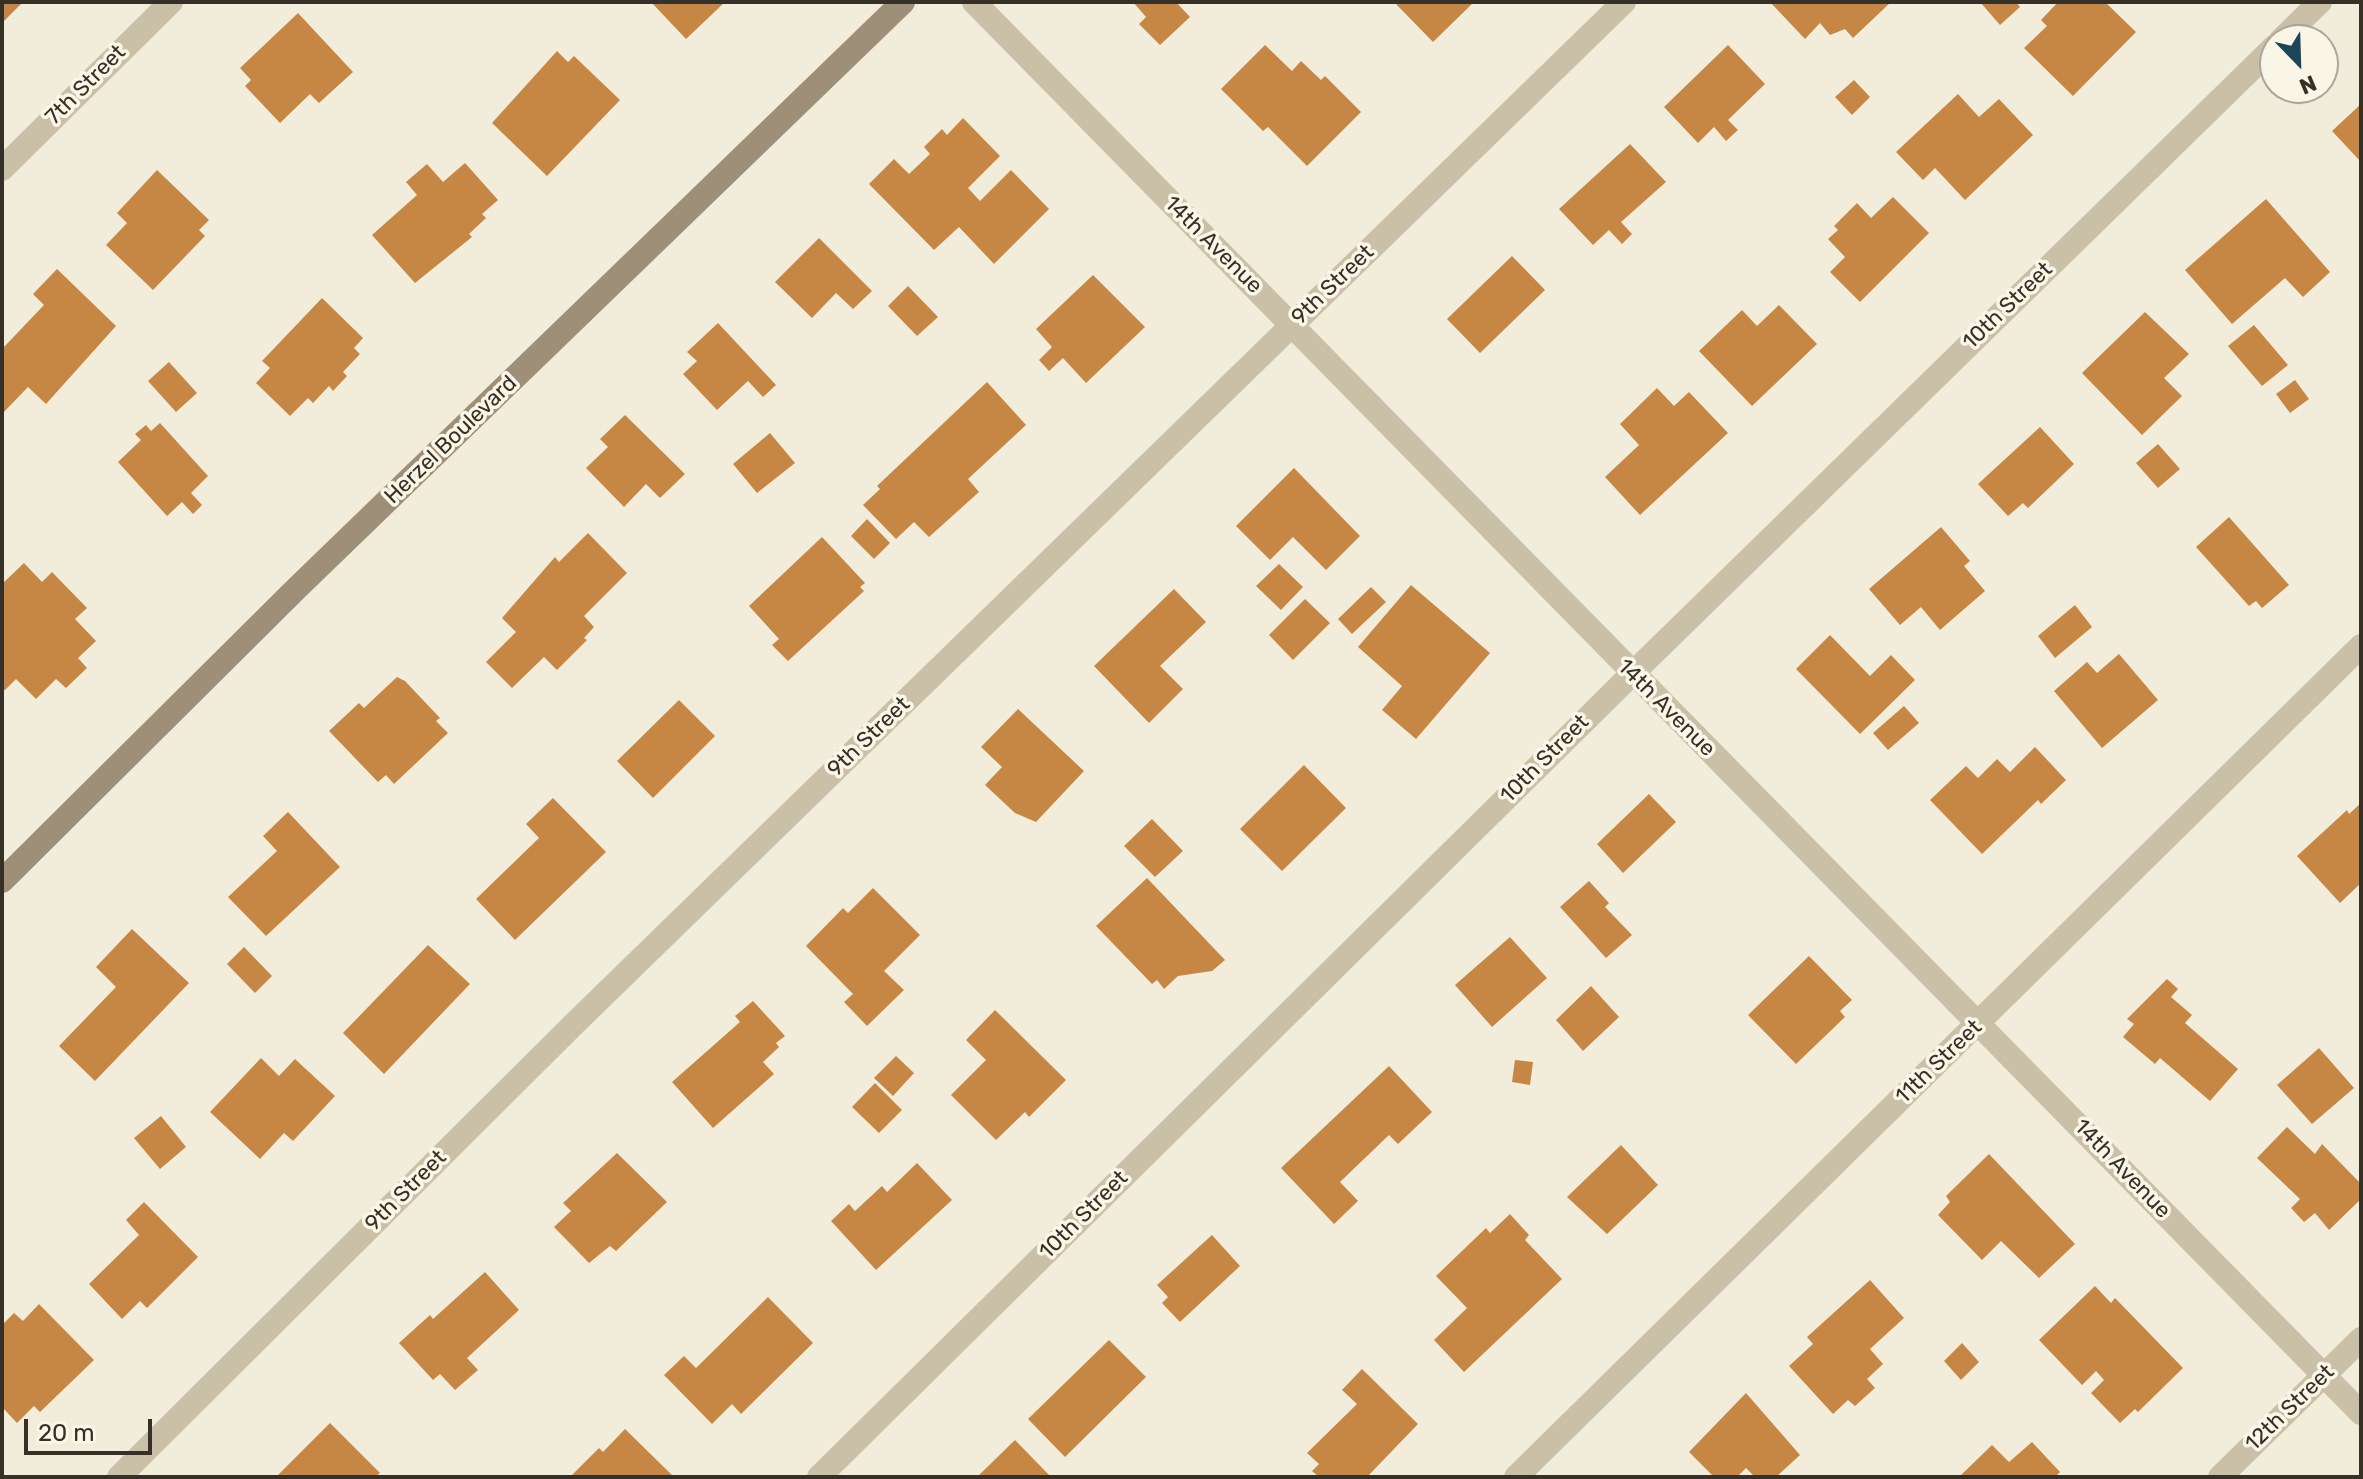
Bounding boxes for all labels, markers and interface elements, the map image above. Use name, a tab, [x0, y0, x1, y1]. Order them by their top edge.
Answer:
north arrow	[2259, 24, 2339, 104]
street label: 7th Street	[41, 40, 131, 130]
text: N	[2295, 69, 2320, 100]
street label: 14th Avenue	[1159, 191, 1267, 299]
street label: 9th Street	[1286, 239, 1380, 331]
street label: 10th Street	[1958, 257, 2058, 355]
street label: Herzel Boulevard	[379, 370, 523, 510]
street label: 14th Avenue	[1612, 654, 1720, 762]
street label: 9th Street	[822, 691, 916, 783]
street label: 10th Street	[1495, 709, 1595, 809]
street label: 11th Street	[1890, 1014, 1988, 1110]
street label: 14th Avenue	[2068, 1114, 2176, 1224]
street label: 9th Street	[360, 1145, 452, 1237]
street label: 10th Street	[1034, 1165, 1134, 1265]
street label: 12th Street	[2240, 1359, 2340, 1457]
scale bar	[28, 1403, 156, 1453]
text: 20 m	[38, 1419, 95, 1447]

